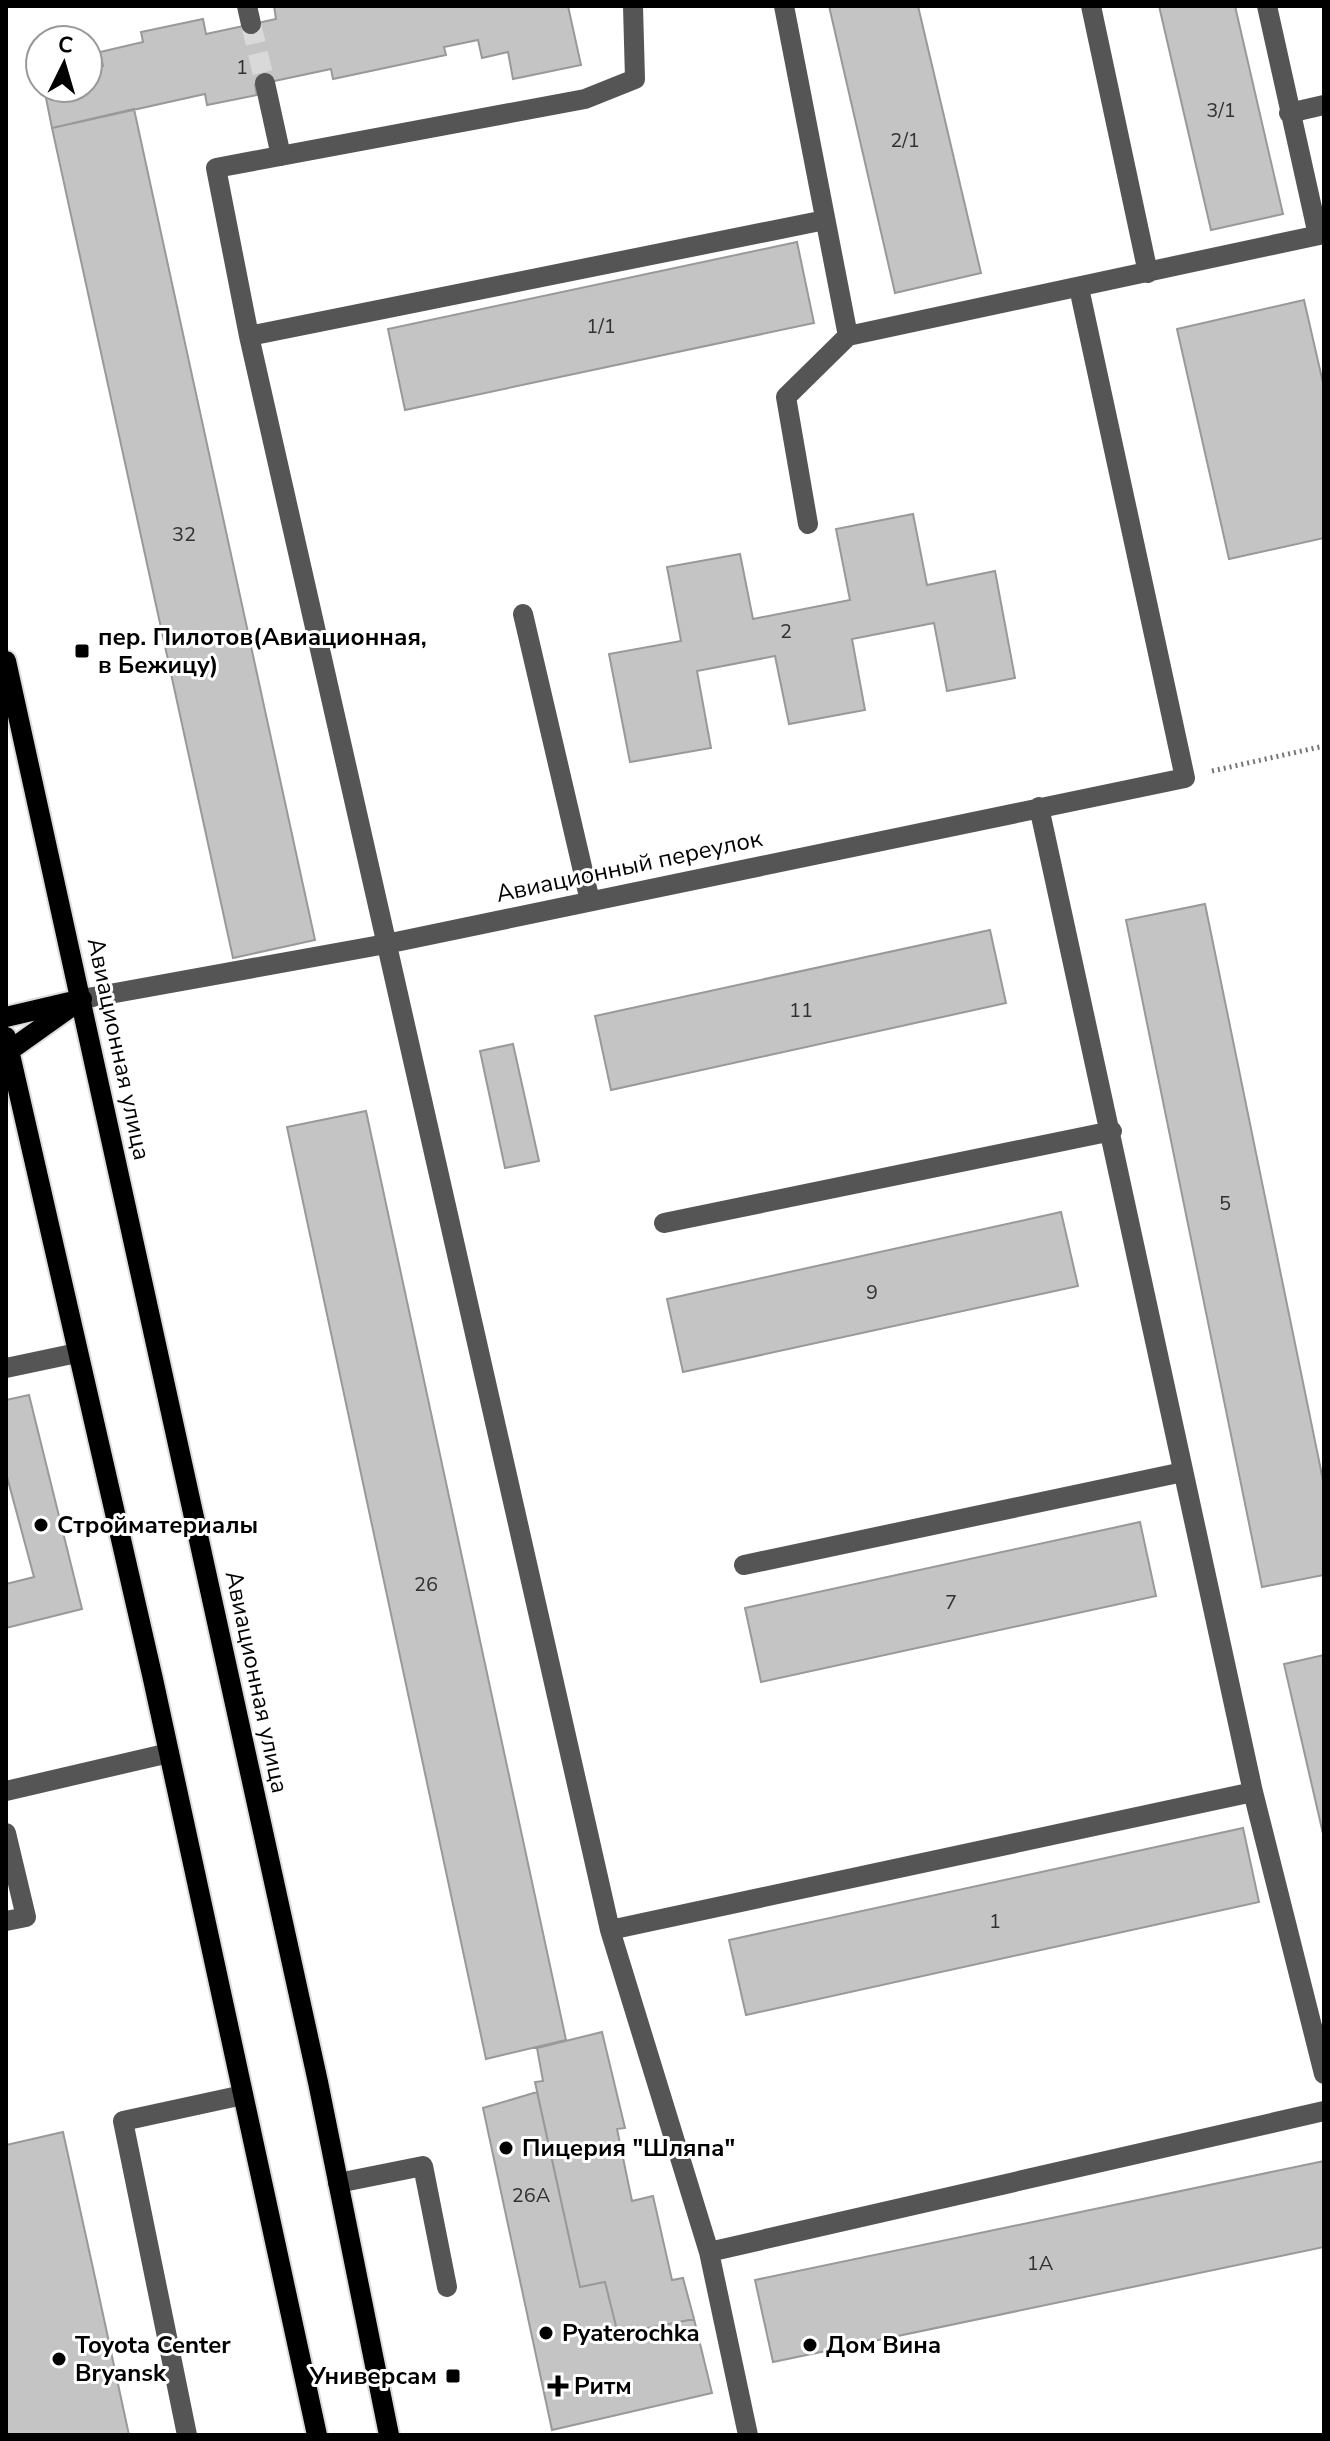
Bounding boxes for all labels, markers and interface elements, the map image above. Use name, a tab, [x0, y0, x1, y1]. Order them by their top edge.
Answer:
north arrow	[24, 24, 104, 104]
text: С	[57, 29, 74, 61]
house number: 1	[236, 54, 248, 81]
house number: 3/1	[1206, 97, 1236, 124]
house number: 2/1	[890, 127, 920, 154]
house number: 1/1	[586, 313, 616, 340]
house number: 32	[172, 521, 196, 548]
house number: 2	[780, 618, 792, 645]
place label: пер. Пилотов(Авиационная, в Бежицу)	[98, 621, 427, 681]
marker: пер. Пилотов(Авиационная, в Бежицу)	[73, 642, 91, 660]
street label: Авиационный переулок	[493, 822, 765, 910]
street label: Авиационная улица	[80, 935, 158, 1163]
house number: 11	[789, 997, 813, 1024]
house number: 5	[1219, 1190, 1231, 1217]
house number: 9	[866, 1279, 878, 1306]
place label: Стройматериалы	[57, 1509, 258, 1541]
marker: Стройматериалы	[32, 1516, 50, 1534]
street label: Авиационная улица	[218, 1568, 296, 1796]
house number: 26	[414, 1571, 438, 1598]
house number: 7	[945, 1589, 957, 1616]
house number: 1	[989, 1908, 1001, 1935]
place label: Пицерия "Шляпа"	[522, 2132, 735, 2164]
marker: Пицерия "Шляпа"	[497, 2139, 515, 2157]
house number: 26А	[512, 2182, 551, 2209]
house number: 1А	[1027, 2250, 1054, 2277]
place label: Pyaterochka	[562, 2317, 700, 2349]
marker: Pyaterochka	[537, 2324, 555, 2342]
place label: Toyota Center Bryansk	[75, 2329, 231, 2389]
place label: Дом Вина	[826, 2329, 941, 2361]
marker: Дом Вина	[801, 2336, 819, 2354]
marker: Toyota Center Bryansk	[50, 2350, 68, 2368]
place label: Универсам	[309, 2360, 437, 2392]
marker: Универсам	[444, 2367, 462, 2385]
place label: Ритм	[574, 2370, 632, 2402]
marker: Ритм	[549, 2377, 567, 2395]

